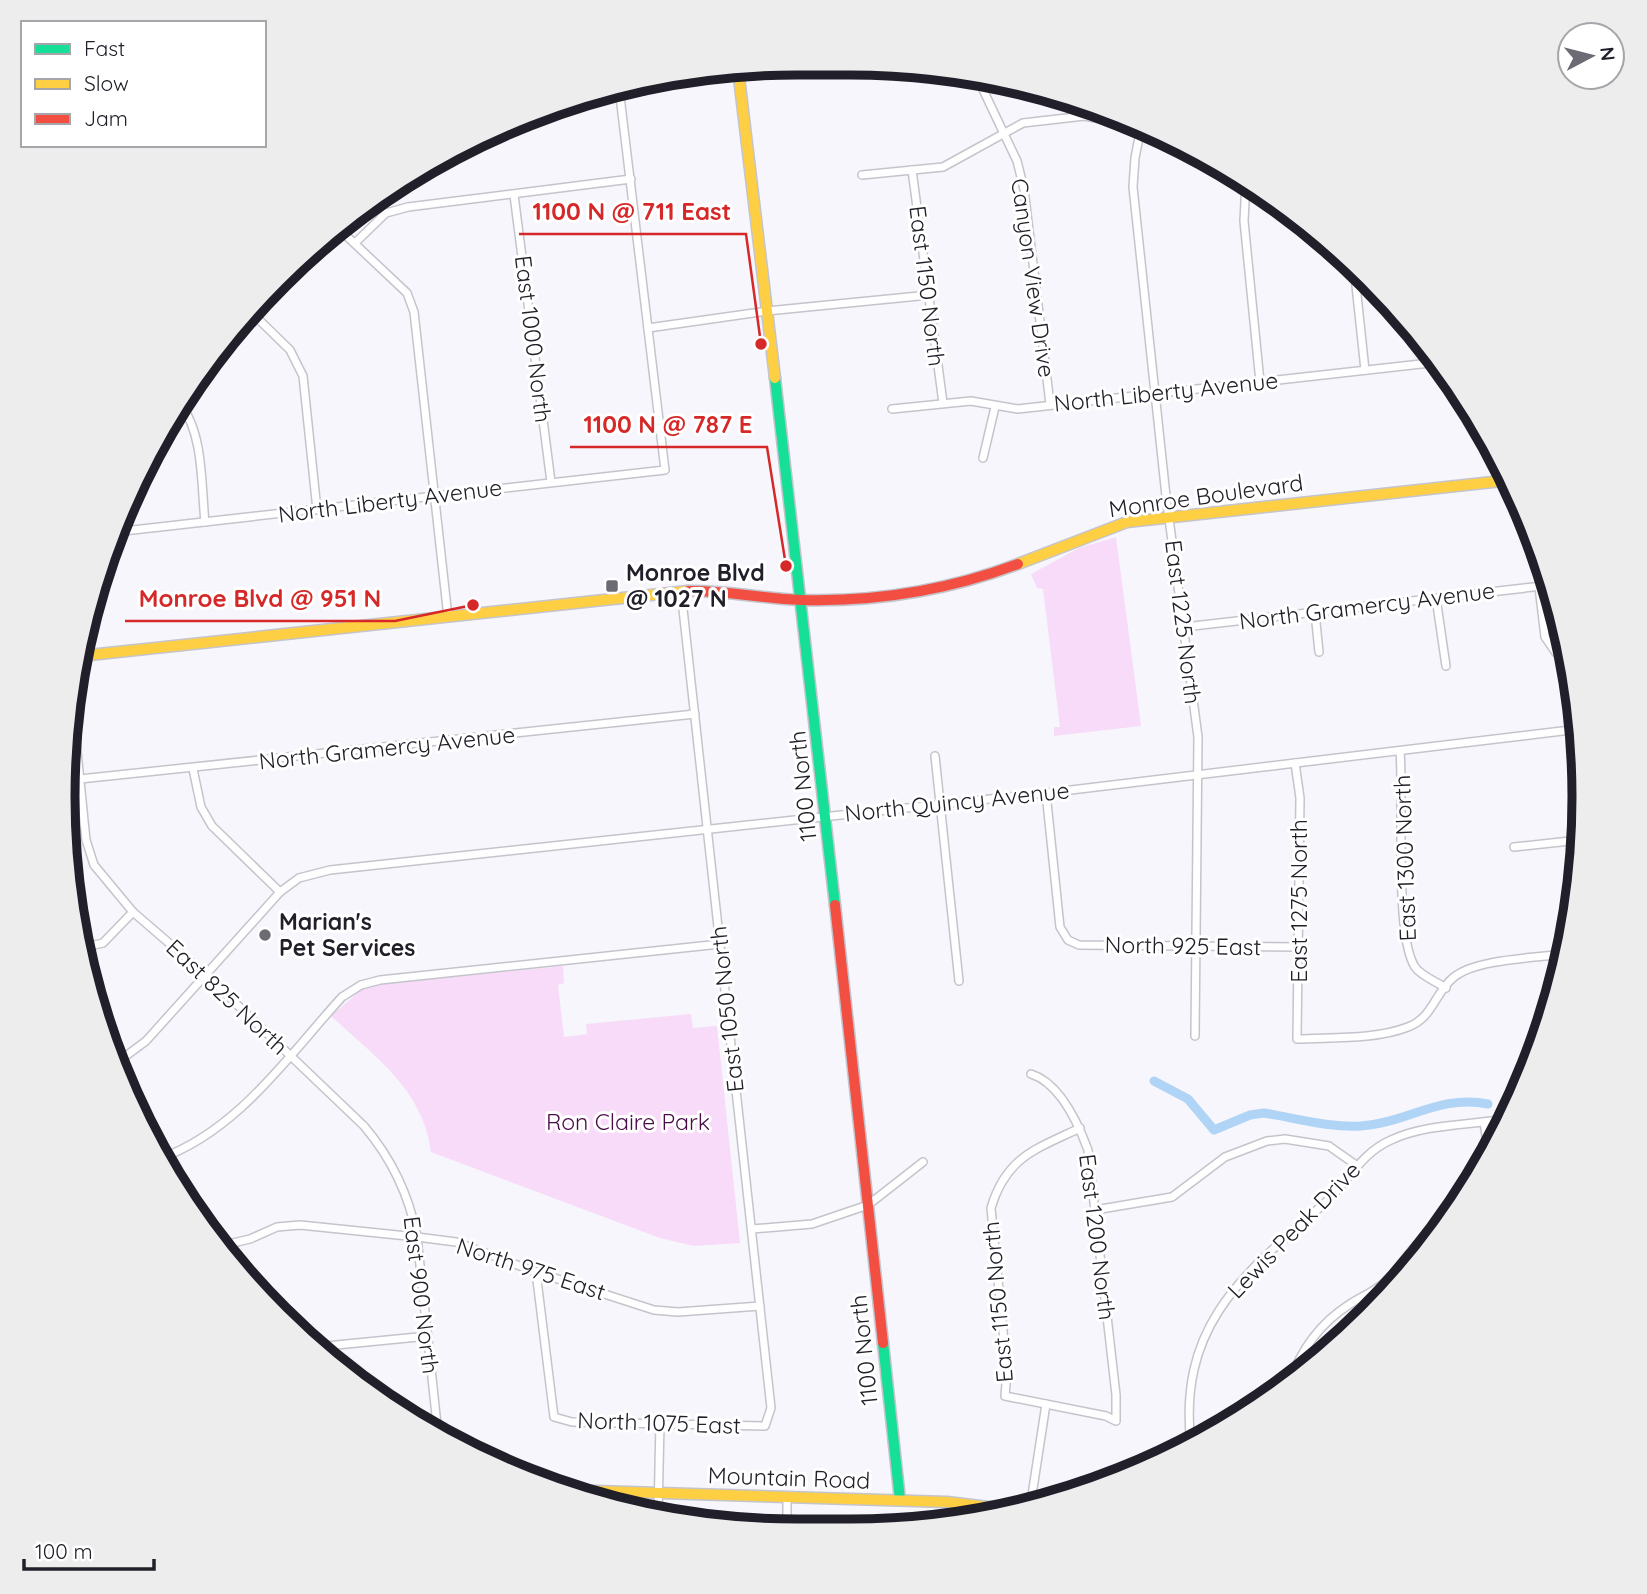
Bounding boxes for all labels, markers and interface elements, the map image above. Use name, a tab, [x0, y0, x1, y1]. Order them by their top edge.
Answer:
legend	[21, 21, 266, 147]
north arrow	[1556, 21, 1626, 91]
text: Fast	[84, 35, 125, 61]
text: N	[1595, 46, 1621, 62]
text: Slow	[84, 70, 129, 96]
text: Jam	[84, 105, 128, 131]
street label: Canyon View Drive	[1005, 177, 1062, 379]
callout: 1100 N @ 711 East	[519, 189, 746, 234]
text: 1100 N @ 711 East	[533, 196, 731, 226]
street label: East 1150 North	[903, 204, 952, 368]
street label: East 1000 North	[509, 254, 558, 424]
street label: North Liberty Avenue	[1052, 365, 1280, 418]
callout: 1100 N @ 787 E	[570, 402, 767, 447]
text: 1100 N @ 787 E	[583, 409, 753, 439]
street label: Monroe Boulevard	[1107, 468, 1305, 523]
street label: North Liberty Avenue	[276, 472, 504, 529]
street label: East 1225 North	[1159, 538, 1208, 706]
place label: Monroe Blvd @ 1027 N	[626, 558, 765, 613]
street label: North Gramercy Avenue	[1237, 575, 1496, 636]
callout: Monroe Blvd @ 951 N	[125, 576, 395, 621]
marker: Monroe Blvd @ 1027 N	[604, 578, 620, 594]
text: Monroe Blvd @ 951 N	[139, 583, 381, 613]
street label: North Gramercy Avenue	[257, 720, 516, 775]
street label: 1100 North	[782, 729, 823, 843]
street label: East 1300 North	[1387, 774, 1422, 942]
street label: North Quincy Avenue	[843, 775, 1071, 828]
street label: East 1275 North	[1284, 819, 1313, 983]
place label: Marian's Pet Services	[279, 907, 415, 962]
street label: East 1050 North	[703, 925, 750, 1094]
marker: Marian's Pet Services	[257, 927, 273, 943]
street label: North 925 East	[1104, 930, 1262, 961]
street label: East 825 North	[160, 933, 294, 1061]
park label: Ron Claire Park	[546, 1107, 710, 1136]
street label: East 1200 North	[1073, 1152, 1122, 1322]
street label: Lewis Peak Drive	[1221, 1155, 1366, 1304]
street label: East 900 North	[397, 1214, 446, 1375]
street label: East 1150 North	[976, 1220, 1019, 1384]
street label: North 975 East	[453, 1231, 610, 1306]
street label: 1100 North	[843, 1293, 884, 1407]
street label: North 1075 East	[577, 1405, 742, 1440]
street label: Mountain Road	[707, 1460, 871, 1495]
scale bar	[24, 1528, 154, 1572]
text: 100 m	[35, 1538, 93, 1564]

